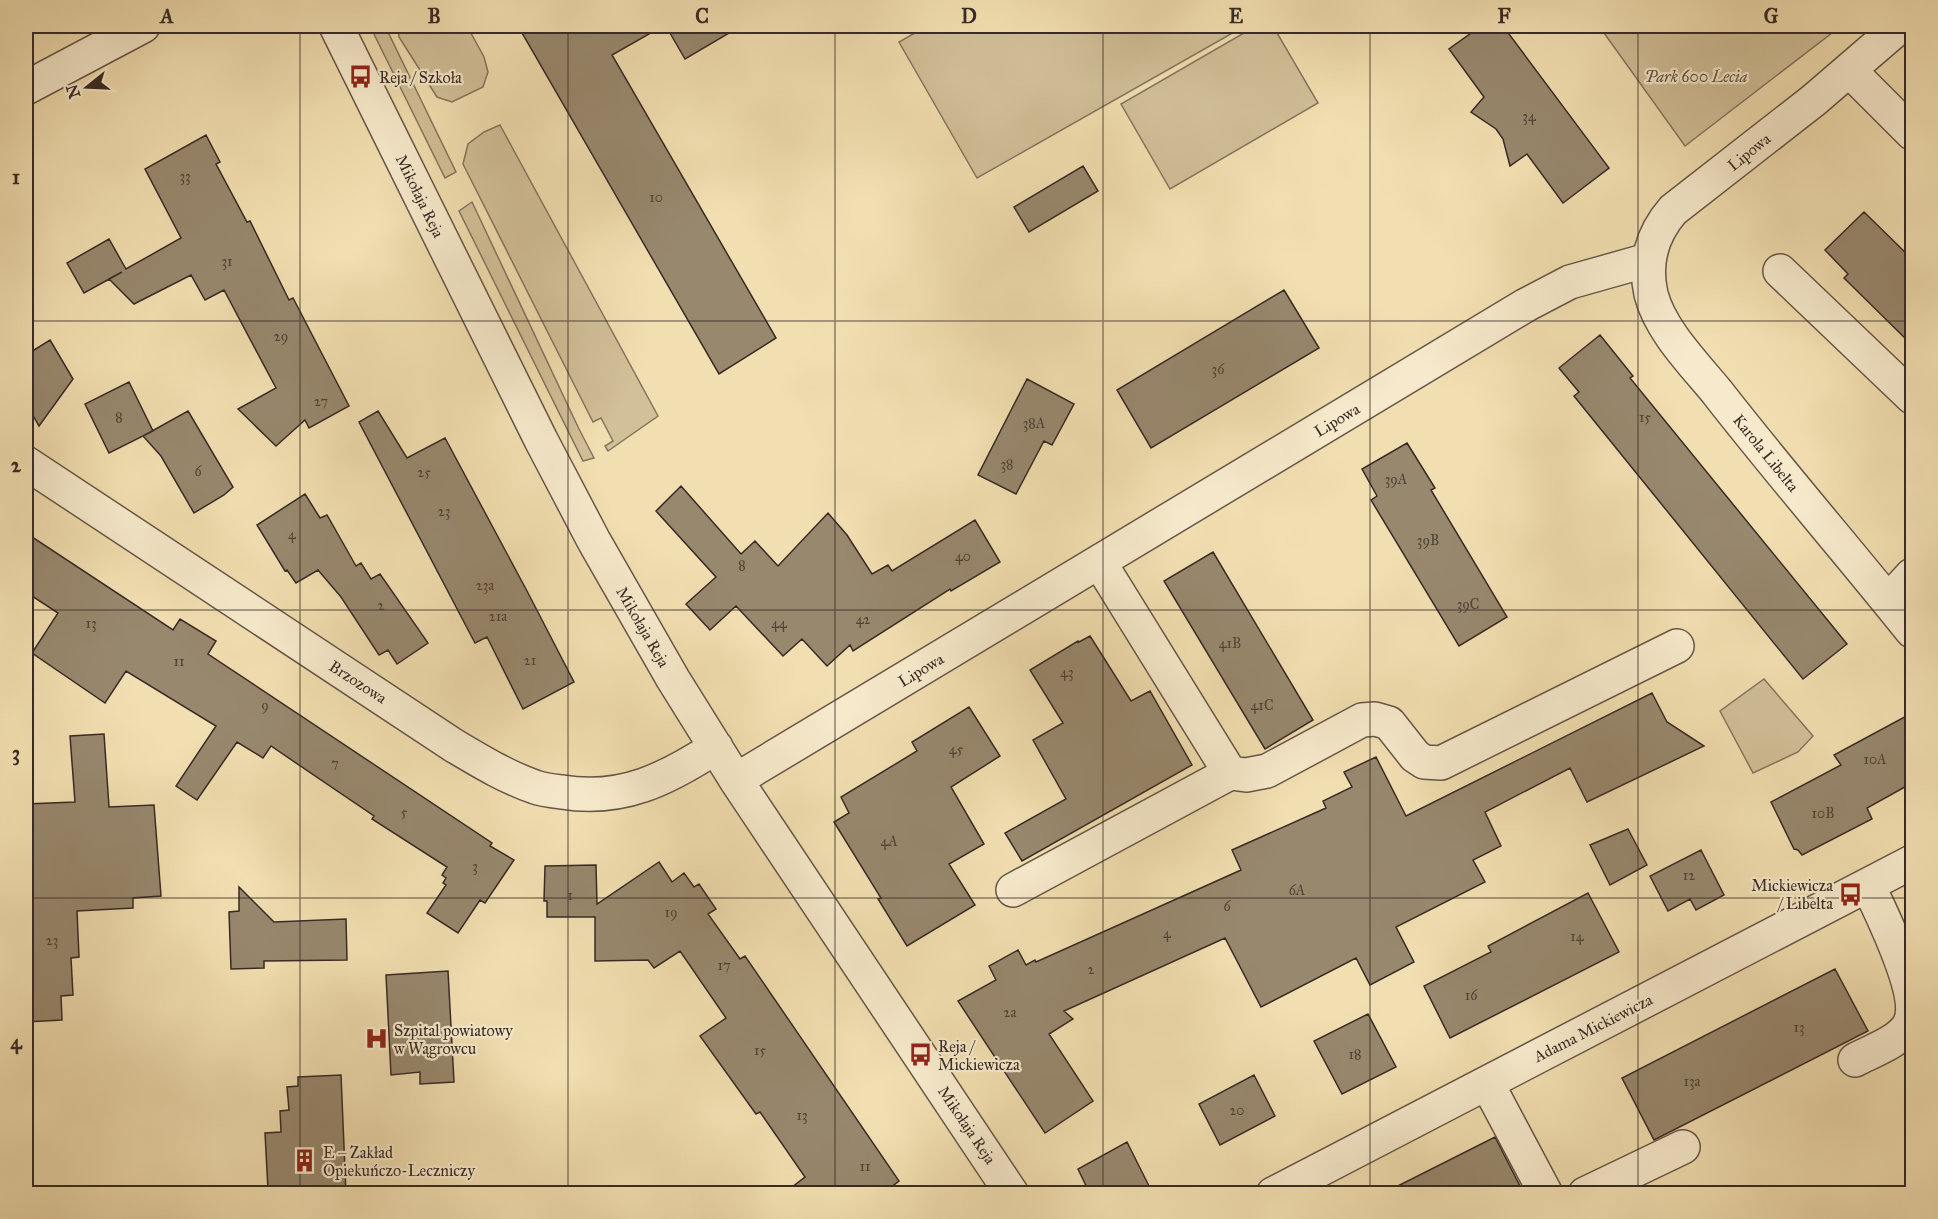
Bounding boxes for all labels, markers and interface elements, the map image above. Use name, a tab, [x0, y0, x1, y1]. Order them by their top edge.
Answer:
text: A	[158, 4, 174, 28]
text: B	[427, 4, 441, 28]
text: C	[695, 4, 709, 28]
text: D	[961, 4, 977, 28]
text: E	[1229, 4, 1244, 28]
text: F	[1497, 4, 1511, 28]
text: G	[1764, 4, 1779, 28]
north arrow	[57, 57, 117, 117]
bus stop icon: Reja / Szkoła	[348, 64, 374, 90]
park label: Park 600 Lecia	[1645, 67, 1748, 86]
place label: Reja / Szkoła	[379, 68, 462, 87]
text: N	[62, 82, 84, 101]
house number: 34	[1522, 108, 1537, 125]
street label: Lipowa	[1724, 129, 1774, 175]
street label: Mikołaja Reja	[392, 151, 448, 241]
text: 1	[12, 165, 20, 189]
house number: 33	[179, 168, 191, 185]
house number: 10	[649, 189, 663, 206]
house number: 31	[221, 253, 233, 270]
house number: 29	[274, 328, 288, 345]
house number: 36	[1212, 361, 1225, 378]
house number: 27	[314, 393, 328, 410]
street label: Lipowa	[1311, 399, 1363, 441]
house number: 8	[115, 409, 123, 426]
house number: 15	[1639, 409, 1651, 426]
street label: Karola Libelta	[1729, 411, 1803, 496]
house number: 38A	[1023, 415, 1046, 432]
text: 2	[11, 453, 22, 477]
house number: 38	[1000, 456, 1014, 473]
house number: 6	[194, 463, 202, 480]
house number: 25	[417, 464, 431, 481]
house number: 39A	[1385, 471, 1408, 488]
house number: 23	[438, 503, 450, 520]
house number: 4	[288, 526, 297, 543]
house number: 39B	[1417, 532, 1439, 549]
house number: 40	[955, 548, 971, 565]
house number: 8	[738, 557, 746, 574]
house number: 23a	[476, 577, 494, 594]
street label: Mikołaja Reja	[612, 583, 674, 671]
house number: 39C	[1457, 596, 1479, 613]
house number: 2	[378, 597, 385, 614]
house number: 21a	[489, 608, 507, 625]
house number: 42	[856, 611, 870, 628]
house number: 13	[85, 615, 97, 632]
house number: 44	[771, 615, 788, 632]
house number: 41B	[1219, 635, 1241, 652]
street label: Lipowa	[895, 649, 947, 691]
house number: 21	[524, 652, 537, 669]
house number: 11	[173, 653, 185, 670]
street label: Brzozowa	[326, 656, 391, 708]
house number: 43	[1060, 664, 1074, 681]
house number: 9	[261, 697, 269, 714]
house number: 41C	[1251, 697, 1273, 714]
text: 3	[12, 741, 20, 766]
house number: 45	[949, 741, 964, 758]
house number: 10A	[1863, 751, 1887, 768]
house number: 7	[331, 755, 339, 772]
house number: 5	[401, 804, 408, 821]
house number: 10B	[1812, 805, 1834, 822]
house number: 4A	[880, 833, 898, 850]
house number: 3	[472, 858, 478, 875]
house number: 12	[1683, 867, 1695, 884]
place label: Mickiewicza / Libelta	[1751, 876, 1833, 913]
bus stop icon: Mickiewicza / Libelta	[1838, 881, 1864, 907]
house number: 6A	[1289, 882, 1306, 899]
house number: 1	[567, 887, 573, 904]
house number: 6	[1223, 898, 1231, 915]
house number: 19	[665, 904, 677, 921]
house number: 4	[1163, 925, 1172, 942]
house number: 14	[1570, 928, 1585, 945]
house number: 23	[46, 932, 58, 949]
house number: 17	[717, 957, 731, 974]
house number: 2	[1088, 961, 1095, 978]
house number: 16	[1465, 987, 1478, 1004]
street label: Adama Mickiewicza	[1529, 990, 1656, 1067]
house number: 2a	[1004, 1004, 1016, 1021]
house number: 13	[1793, 1019, 1805, 1036]
place label: Szpital powiatowy w Wągrowcu	[394, 1021, 513, 1059]
hospital icon: Szpital powiatowy w Wągrowcu	[363, 1026, 389, 1052]
text: 4	[10, 1030, 22, 1055]
place label: Reja / Mickiewicza	[938, 1037, 1020, 1074]
house number: 15	[754, 1042, 766, 1059]
bus stop icon: Reja / Mickiewicza	[907, 1042, 933, 1068]
house number: 18	[1349, 1046, 1361, 1063]
house number: 13a	[1683, 1073, 1701, 1090]
street label: Mikołaja Reja	[934, 1082, 1000, 1168]
house number: 20	[1229, 1102, 1245, 1119]
house number: 13	[796, 1107, 808, 1124]
place label: E – Zakład Opiekuńczo-Leczniczy	[323, 1143, 475, 1180]
building icon: E – Zakład Opiekuńczo-Leczniczy	[292, 1148, 318, 1174]
house number: 11	[859, 1158, 871, 1175]

